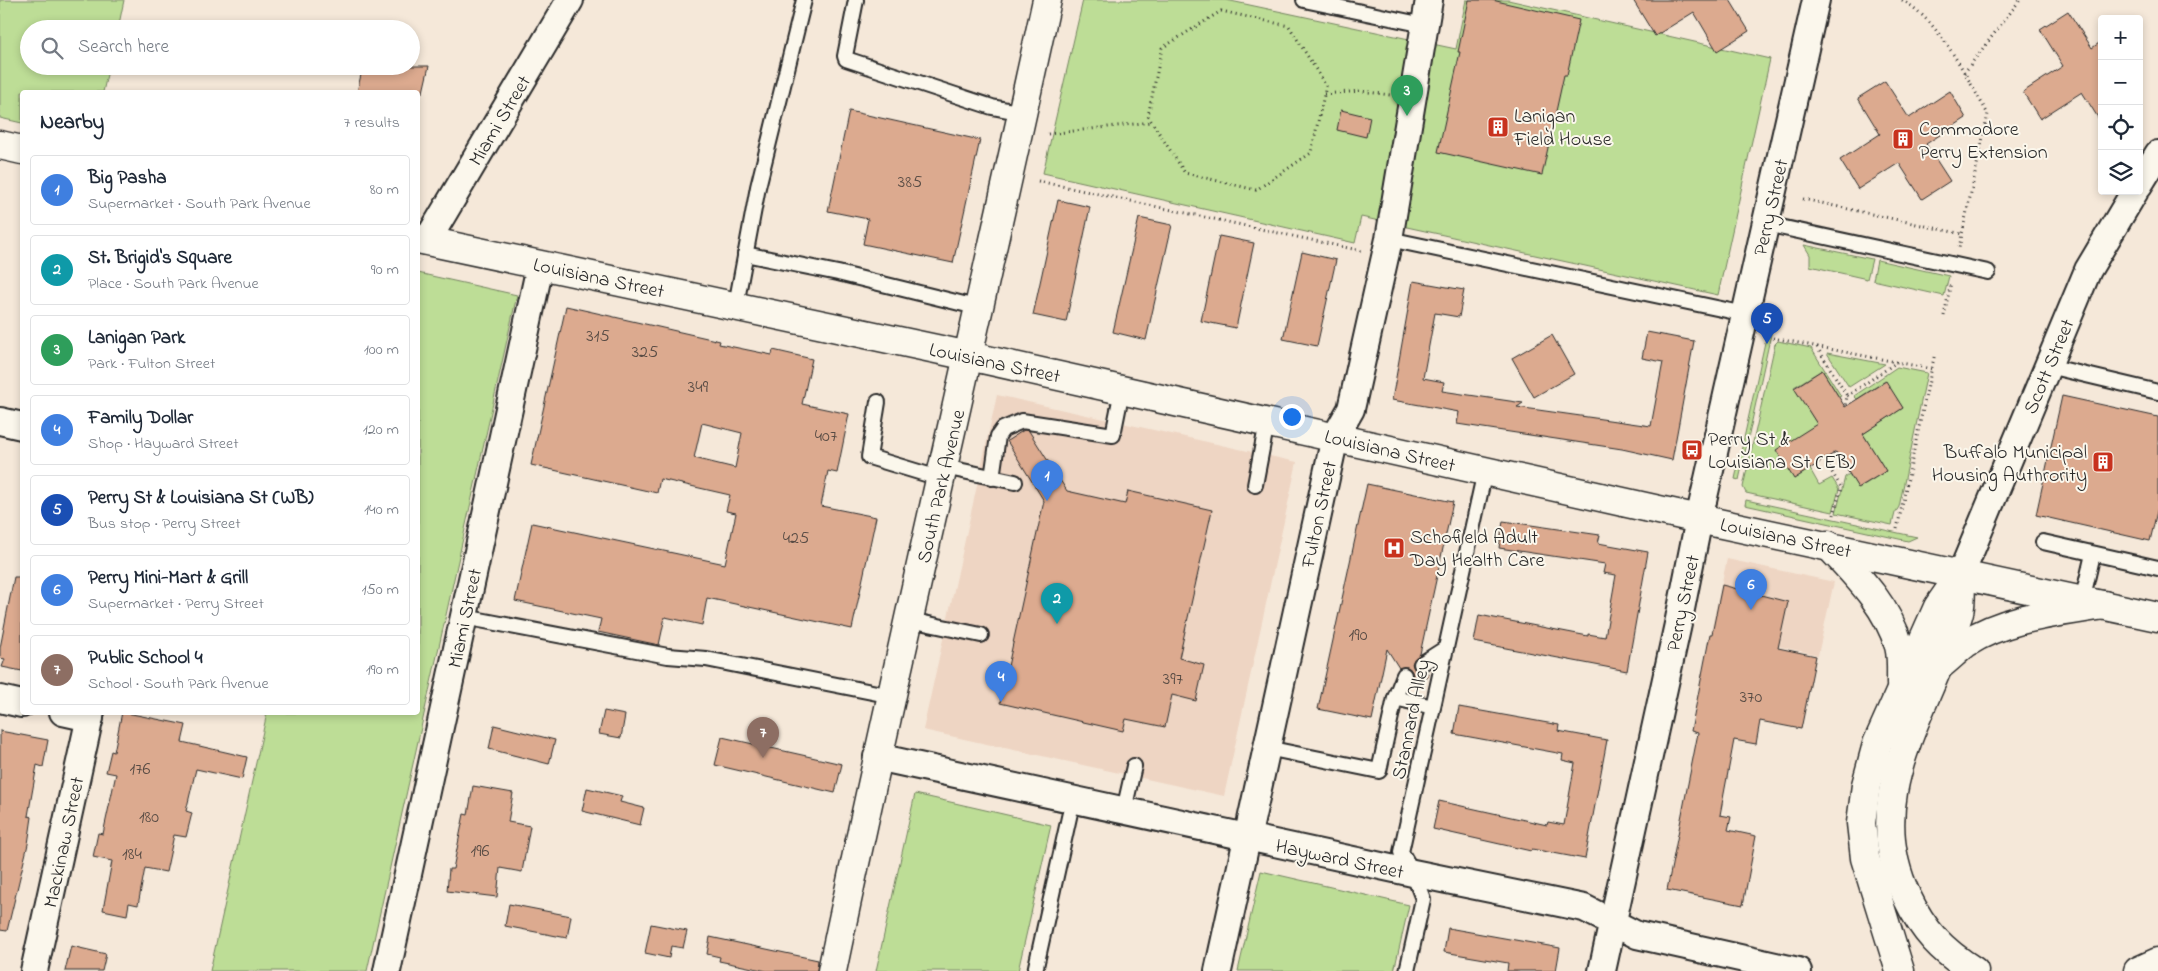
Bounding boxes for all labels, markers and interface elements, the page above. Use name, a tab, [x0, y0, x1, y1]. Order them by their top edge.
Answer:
map controls	[2098, 15, 2143, 195]
button: +	[2098, 15, 2143, 60]
search box	[20, 20, 420, 75]
icon: search	[38, 34, 66, 62]
text: Search here	[78, 34, 169, 61]
button: −	[2098, 60, 2143, 105]
street label: Miami Street	[463, 70, 540, 172]
pin: 3	[1391, 75, 1423, 116]
place label: Lanigan Field House	[1513, 103, 1612, 155]
button: locate	[2098, 105, 2143, 150]
text: Nearby	[40, 108, 104, 138]
text: 7 results	[344, 111, 400, 135]
building icon: Lanigan Field House	[1486, 115, 1510, 139]
place label: Commodore Perry Extension	[1919, 116, 2048, 168]
building icon: Commodore Perry Extension	[1891, 127, 1915, 151]
button: layers	[2098, 150, 2143, 195]
street label: Perry Street	[1747, 156, 1798, 259]
text: Big Pasha	[88, 165, 167, 192]
house number: 385	[898, 170, 922, 196]
text: 1	[54, 178, 60, 202]
text: 80 m	[370, 178, 399, 202]
text: Supermarket · South Park Avenue	[88, 192, 311, 216]
text: St. Brigid's Square	[88, 245, 232, 272]
street label: Louisiana Street	[530, 251, 667, 308]
text: 2	[53, 258, 61, 282]
text: 90 m	[371, 258, 399, 282]
text: Place · South Park Avenue	[88, 272, 259, 296]
pin: 5	[1751, 303, 1783, 344]
street label: Scott Street	[2017, 315, 2083, 419]
house number: 315	[586, 324, 610, 350]
text: Lanigan Park	[88, 325, 185, 352]
street label: Louisiana Street	[926, 336, 1063, 393]
text: 3	[54, 338, 60, 362]
text: 100 m	[364, 338, 399, 362]
house number: 325	[632, 340, 658, 366]
text: Park · Fulton Street	[88, 352, 215, 376]
house number: 349	[688, 375, 709, 401]
your location	[1279, 404, 1305, 430]
text: Family Dollar	[88, 405, 193, 432]
street label: South Park Avenue	[911, 407, 974, 566]
text: 4	[54, 418, 60, 442]
text: 120 m	[363, 418, 399, 442]
street label: Louisiana Street	[1321, 423, 1458, 482]
house number: 407	[815, 424, 838, 450]
place label: Perry St & Louisiana St (EB)	[1708, 426, 1856, 478]
text: Shop · Hayward Street	[88, 432, 239, 456]
bus stop icon: Perry St & Louisiana St (EB)	[1680, 438, 1704, 462]
place label: Buffalo Municipal Housing Authrority	[1932, 439, 2087, 492]
building icon: Buffalo Municipal Housing Authrority	[2091, 450, 2115, 474]
street label: Fulton Street	[1295, 458, 1346, 572]
pin: 1	[1031, 460, 1063, 501]
text: Perry St & Louisiana St (WB)	[88, 485, 314, 512]
text: 5	[52, 498, 62, 522]
text: 140 m	[364, 498, 399, 522]
street label: Louisiana Street	[1717, 511, 1854, 568]
text: Bus stop · Perry Street	[88, 512, 241, 536]
place label: Schofield Adult Day Health Care	[1409, 524, 1545, 576]
house number: 425	[783, 526, 809, 552]
hospital icon: Schofield Adult Day Health Care	[1382, 536, 1406, 560]
street label: Perry Street	[1660, 552, 1709, 655]
text: Perry Mini-Mart & Grill	[88, 565, 248, 592]
street label: Miami Street	[442, 566, 491, 671]
pin: 6	[1735, 569, 1767, 610]
text: 6	[53, 578, 61, 602]
text: 150 m	[361, 578, 399, 602]
pin: 2	[1041, 583, 1073, 624]
text: Supermarket · Perry Street	[88, 592, 264, 616]
house number: 190	[1349, 623, 1368, 649]
text: Public School 4	[88, 645, 203, 672]
street label: Stannard Alley	[1386, 657, 1439, 782]
text: 7	[54, 658, 60, 682]
text: 190 m	[366, 658, 399, 682]
pin: 4	[985, 661, 1017, 702]
house number: 397	[1163, 667, 1184, 693]
text: School · South Park Avenue	[88, 672, 269, 696]
house number: 370	[1740, 685, 1763, 711]
pin: 7	[747, 717, 779, 758]
house number: 176	[129, 757, 151, 783]
street label: Mackinaw Street	[37, 774, 94, 911]
house number: 180	[139, 805, 159, 831]
street label: Hayward Street	[1273, 833, 1406, 888]
house number: 196	[470, 839, 490, 865]
house number: 184	[122, 842, 143, 868]

